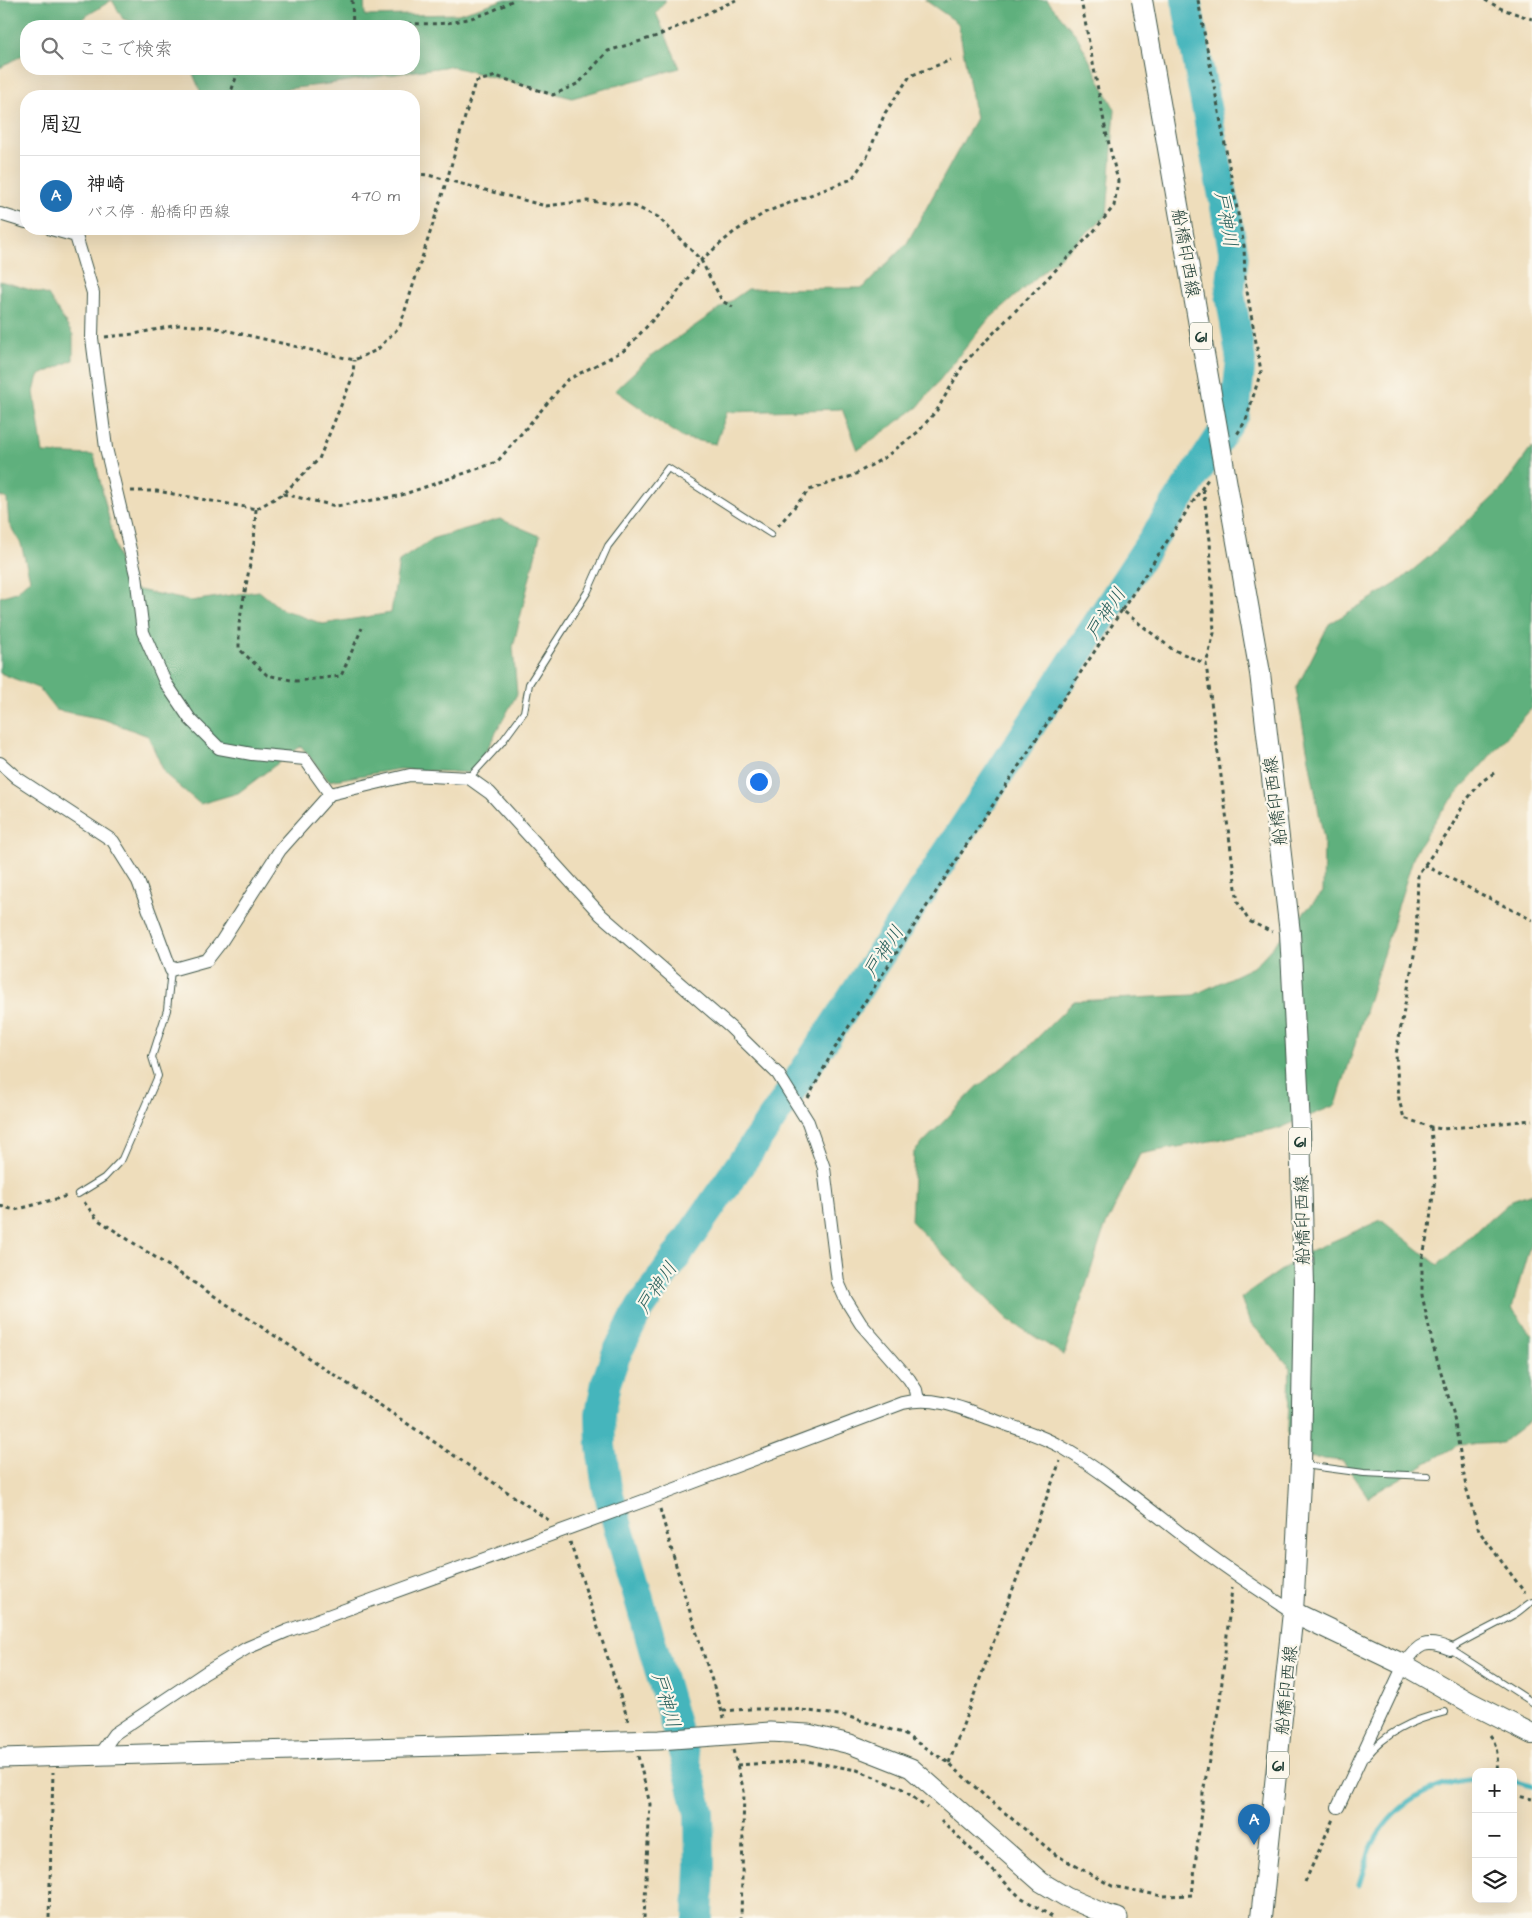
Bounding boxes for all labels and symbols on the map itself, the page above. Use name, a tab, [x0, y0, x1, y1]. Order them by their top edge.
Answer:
water label: 戸神川	[1207, 189, 1244, 250]
street label: 船橋印西線	[1165, 207, 1206, 300]
road number: 61	[1190, 322, 1212, 350]
water label: 戸神川	[1079, 583, 1133, 645]
street label: 船橋印西線	[1258, 755, 1293, 847]
your location	[746, 769, 772, 795]
water label: 戸神川	[857, 921, 911, 983]
road number: 61	[1289, 1128, 1311, 1154]
street label: 船橋印西線	[1289, 1175, 1316, 1265]
water label: 戸神川	[630, 1257, 684, 1319]
street label: 船橋印西線	[1269, 1644, 1304, 1736]
water label: 戸神川	[645, 1669, 686, 1732]
road number: 61	[1267, 1752, 1289, 1778]
pin: A	[1238, 1804, 1270, 1845]

